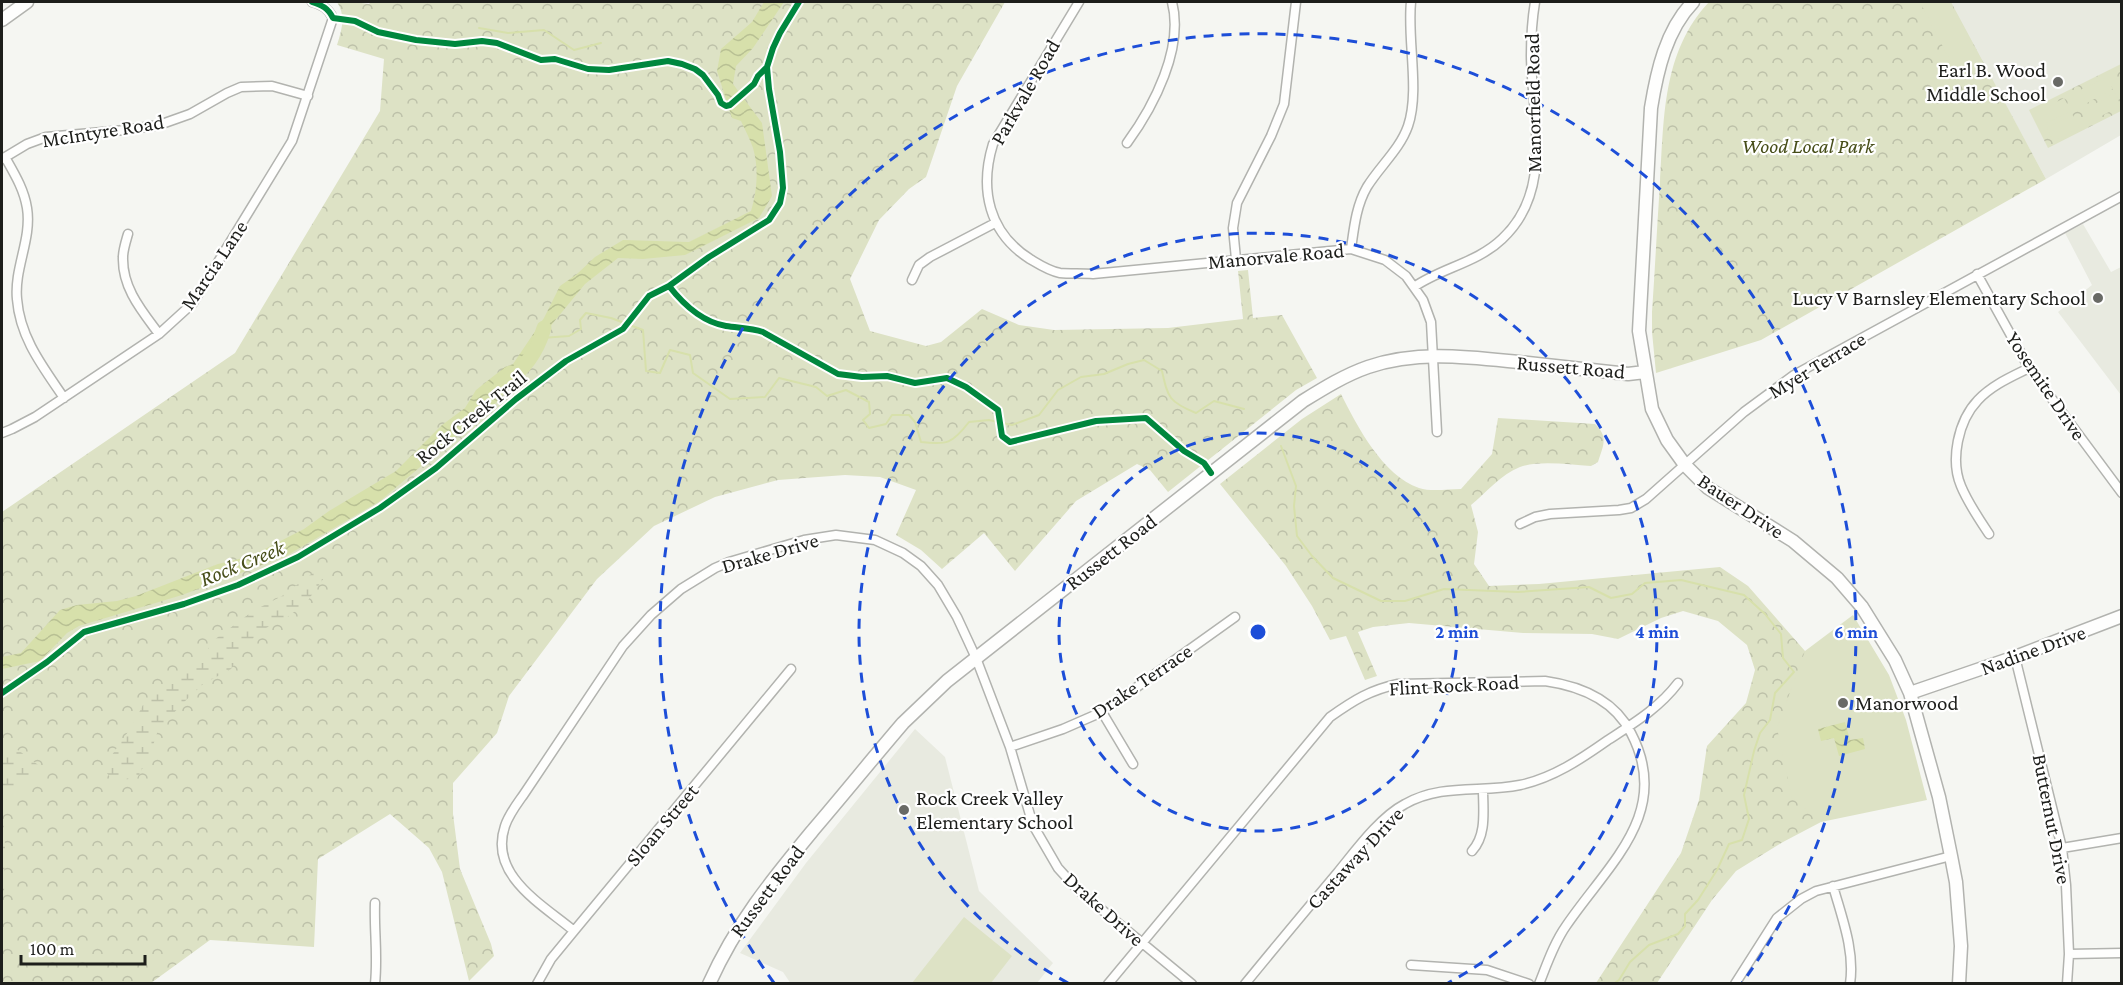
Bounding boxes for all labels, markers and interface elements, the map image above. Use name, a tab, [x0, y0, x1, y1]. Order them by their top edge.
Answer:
street label: Manorfield Road	[1520, 33, 1546, 173]
street label: Parkvale Road	[985, 35, 1065, 149]
place label: Earl B. Wood Middle School	[1926, 58, 2046, 106]
marker: Earl B. Wood Middle School	[2051, 75, 2065, 89]
street label: McIntyre Road	[40, 110, 166, 152]
park label: Wood Local Park	[1742, 134, 1875, 158]
street label: Marcia Lane	[175, 216, 253, 314]
street label: Manorvale Road	[1207, 238, 1345, 274]
place label: Lucy V Barnsley Elementary School	[1792, 286, 2086, 310]
marker: Lucy V Barnsley Elementary School	[2091, 291, 2105, 305]
street label: Myer Terrace	[1764, 327, 1870, 403]
street label: Yosemite Drive	[2001, 327, 2091, 445]
street label: Russett Road	[1516, 350, 1626, 384]
street label: Rock Creek Trail	[411, 365, 531, 469]
street label: Bauer Drive	[1693, 468, 1789, 544]
street label: Russett Road	[1061, 509, 1161, 595]
street label: Drake Drive	[719, 528, 821, 578]
water label: Rock Creek	[196, 534, 289, 591]
street label: Nadine Drive	[1977, 620, 2089, 680]
centre of rings	[1248, 622, 1268, 642]
text: 2 min	[1435, 622, 1479, 642]
text: 4 min	[1635, 622, 1680, 642]
text: 6 min	[1834, 622, 1879, 642]
street label: Drake Terrace	[1087, 639, 1197, 723]
street label: Flint Rock Road	[1388, 670, 1520, 700]
place label: Manorwood	[1855, 691, 1959, 715]
marker: Manorwood	[1836, 696, 1850, 710]
street label: Butternut Drive	[2028, 752, 2076, 886]
street label: Sloan Street	[621, 778, 704, 871]
place label: Rock Creek Valley Elementary School	[916, 786, 1073, 834]
street label: Castaway Drive	[1302, 802, 1408, 914]
marker: Rock Creek Valley Elementary School	[897, 803, 911, 817]
street label: Russett Road	[725, 840, 809, 942]
street label: Drake Drive	[1059, 867, 1149, 951]
scale bar	[21, 928, 146, 966]
text: 100 m	[30, 939, 75, 959]

